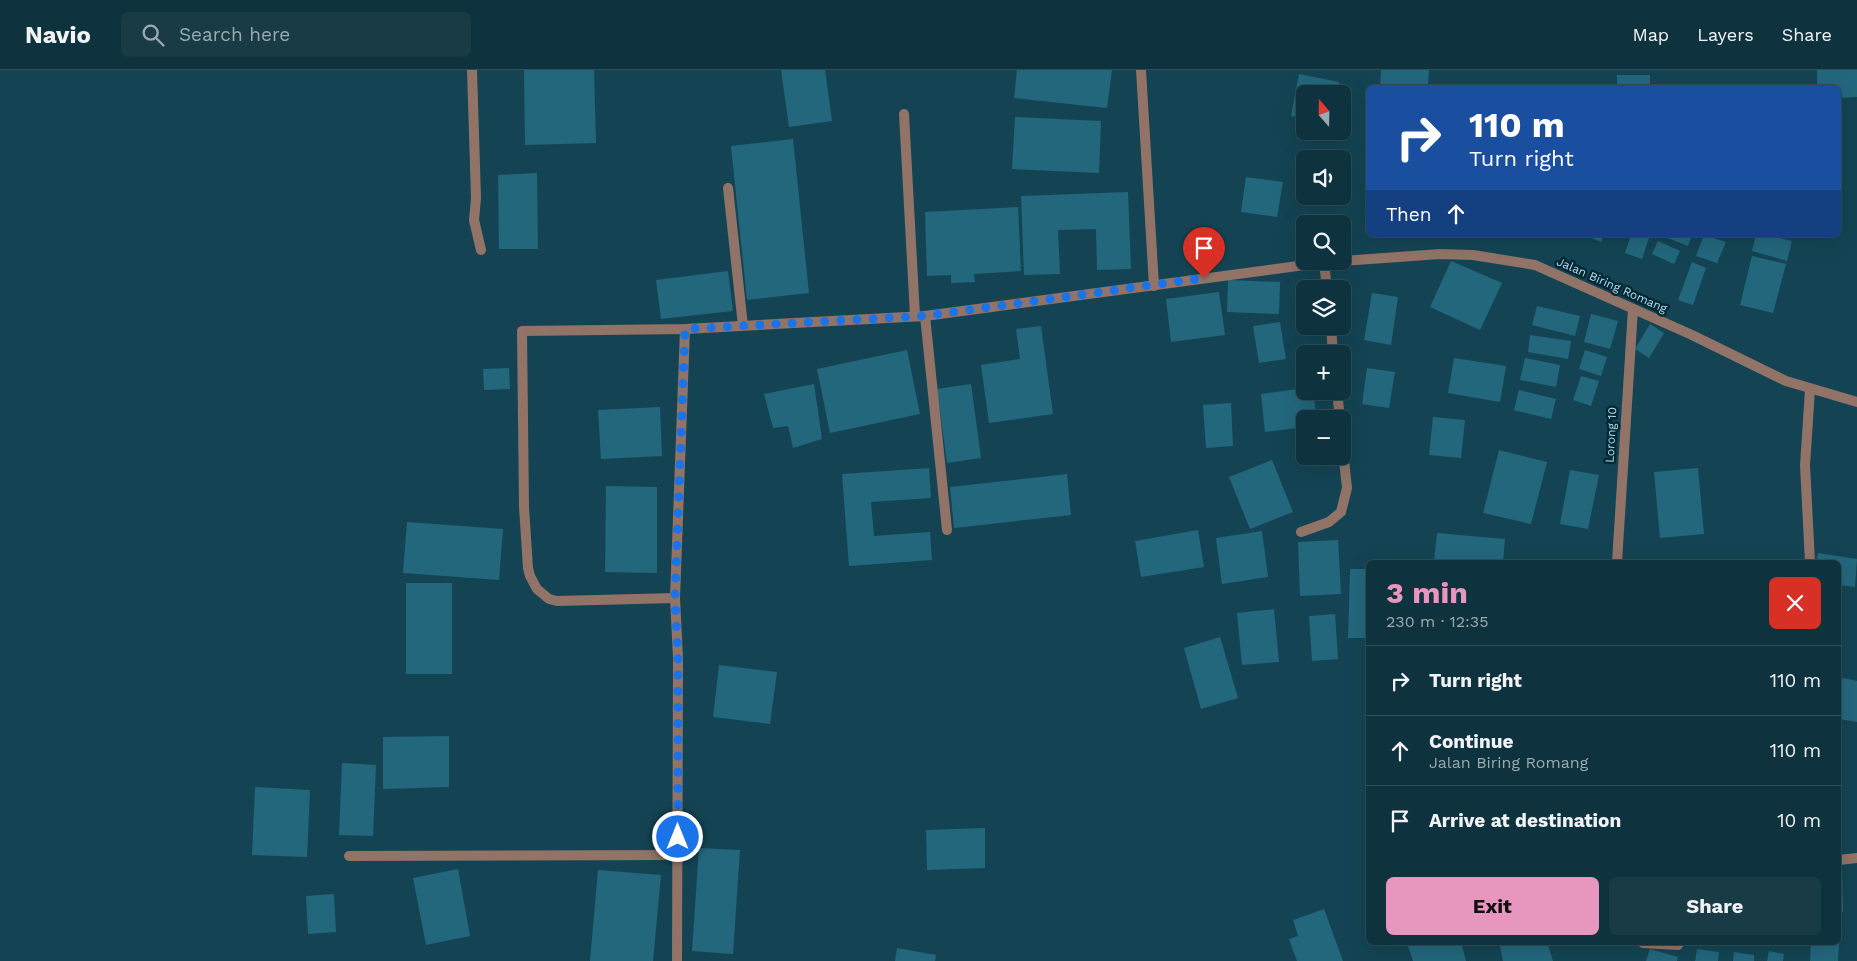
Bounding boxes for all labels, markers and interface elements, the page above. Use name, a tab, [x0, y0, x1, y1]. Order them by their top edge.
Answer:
search box	[121, 12, 471, 57]
text: Navio	[25, 21, 91, 49]
icon: search	[139, 21, 167, 49]
text: Search here	[179, 23, 290, 46]
text: Map	[1632, 24, 1669, 45]
text: Layers	[1697, 24, 1754, 45]
text: Share	[1782, 24, 1832, 45]
north arrow	[1296, 85, 1351, 140]
map controls	[1296, 85, 1351, 465]
text: 110 m	[1469, 104, 1565, 146]
icon: right	[1386, 105, 1451, 170]
text: Turn right	[1469, 146, 1574, 171]
button: sound	[1296, 150, 1351, 205]
icon: ahead	[1442, 200, 1470, 228]
text: Then	[1386, 203, 1432, 226]
button: search	[1296, 215, 1351, 270]
pin	[1183, 227, 1225, 278]
icon: arrive	[1190, 234, 1218, 262]
street label: Jalan Biring Romang	[1555, 254, 1670, 316]
button: layers	[1296, 280, 1351, 335]
button: +	[1296, 345, 1351, 400]
street label: Lorong 10	[1603, 407, 1619, 463]
button: −	[1296, 410, 1351, 465]
text: 3 min	[1386, 575, 1468, 610]
button: close	[1769, 577, 1821, 629]
text: 230 m · 12:35	[1386, 612, 1488, 631]
icon: right	[1386, 667, 1414, 695]
text: Turn right	[1429, 669, 1522, 692]
text: 110 m	[1770, 669, 1821, 692]
text: Continue	[1429, 730, 1513, 753]
icon: ahead	[1386, 737, 1414, 765]
text: 110 m	[1770, 739, 1821, 762]
text: Jalan Biring Romang	[1429, 753, 1588, 772]
icon: arrive	[1386, 807, 1414, 835]
text: Arrive at destination	[1429, 809, 1621, 832]
text: 10 m	[1777, 809, 1821, 832]
position arrow	[651, 810, 703, 862]
button: Exit	[1386, 877, 1599, 935]
button: Share	[1609, 877, 1821, 935]

